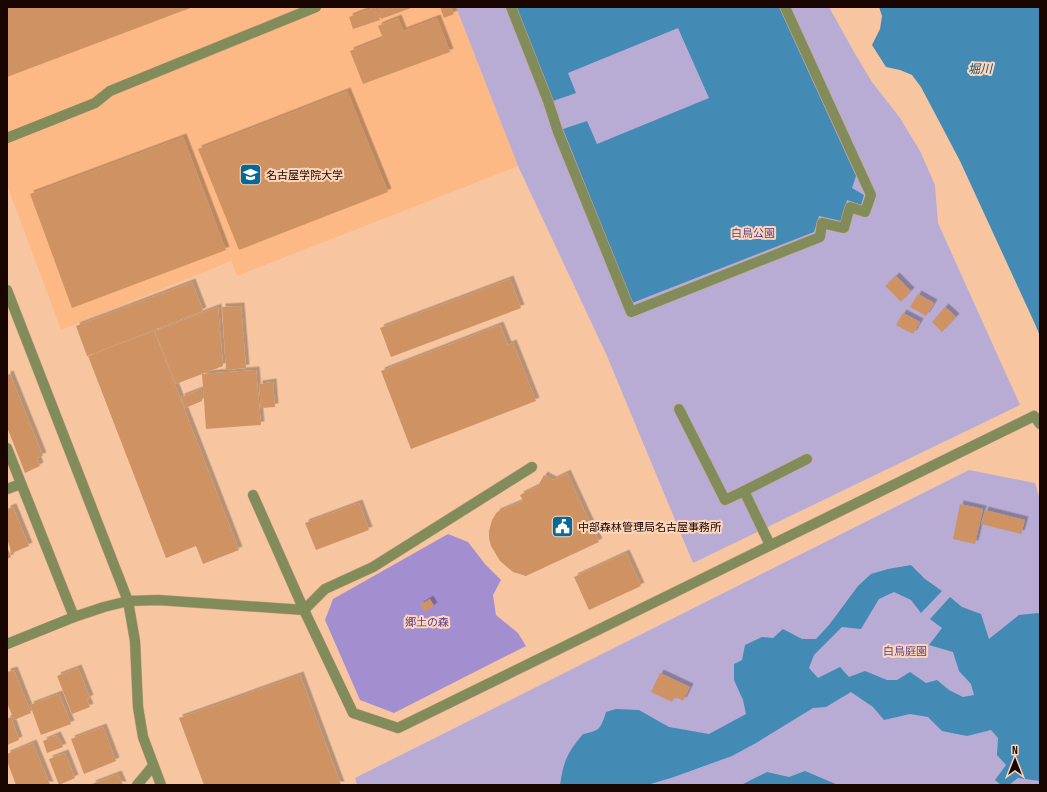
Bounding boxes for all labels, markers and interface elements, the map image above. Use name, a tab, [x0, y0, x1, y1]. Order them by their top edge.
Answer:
water label: 堀川	[968, 62, 994, 77]
school or university icon: 名古屋学院大学	[237, 162, 263, 188]
place label: 名古屋学院大学	[266, 169, 343, 182]
park label: 白鳥公園	[731, 227, 775, 240]
public building icon: 中部森林管理局名古屋事務所	[550, 514, 576, 540]
place label: 中部森林管理局名古屋事務所	[578, 521, 722, 534]
park label: 郷土の森	[405, 616, 449, 629]
park label: 白鳥庭園	[883, 645, 927, 658]
north arrow	[995, 740, 1035, 780]
text: N	[1012, 744, 1018, 757]

